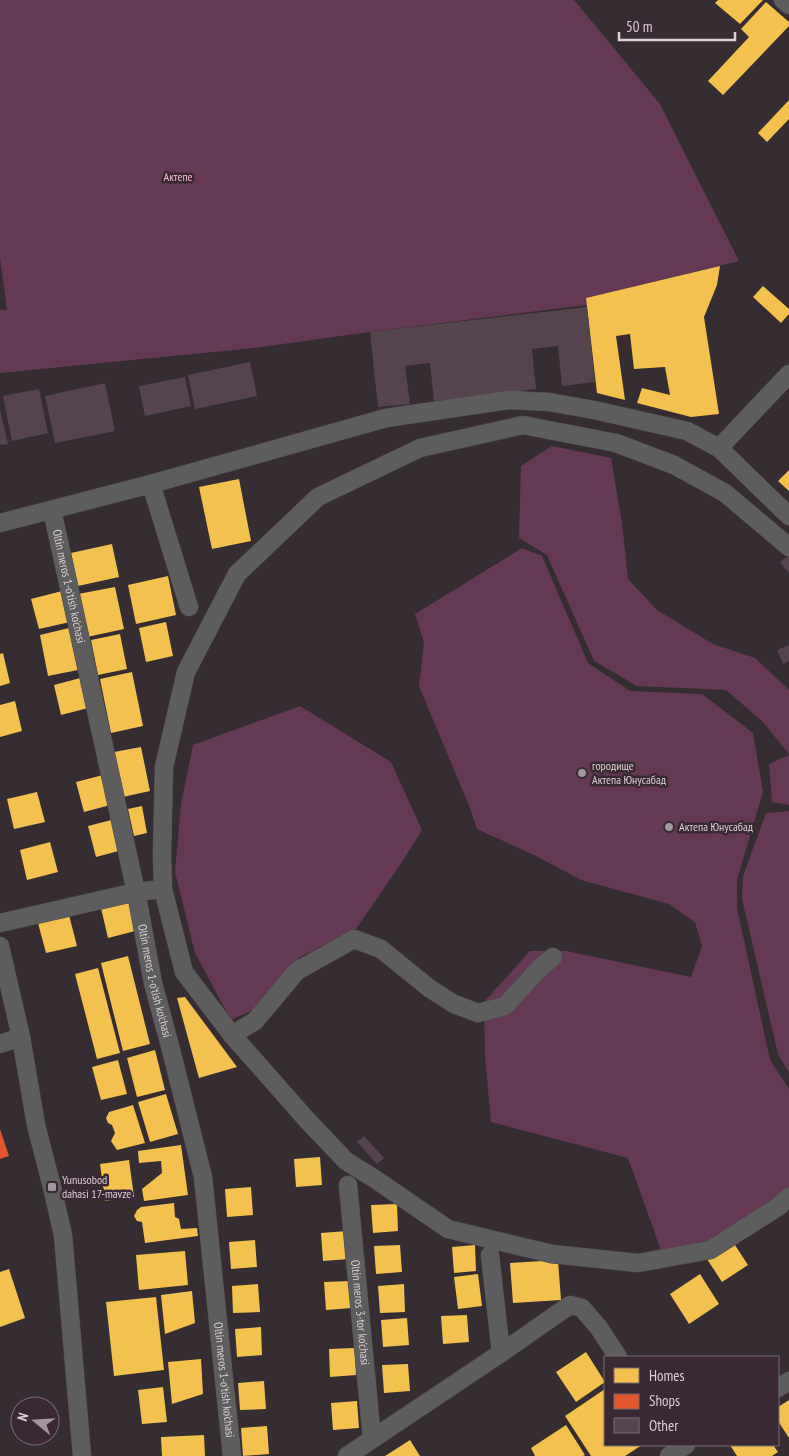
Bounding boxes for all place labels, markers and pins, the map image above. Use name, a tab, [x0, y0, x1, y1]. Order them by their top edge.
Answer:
place label: городище Актепа Юнусабад	[592, 758, 667, 787]
marker: городище Актепа Юнусабад	[576, 767, 588, 779]
place label: Актепа Юнусабад	[679, 819, 754, 834]
marker: Актепа Юнусабад	[663, 821, 675, 833]
place label: Yunusobod dahasi 17-mavze	[62, 1172, 131, 1201]
marker: Yunusobod dahasi 17-mavze	[46, 1181, 58, 1193]

